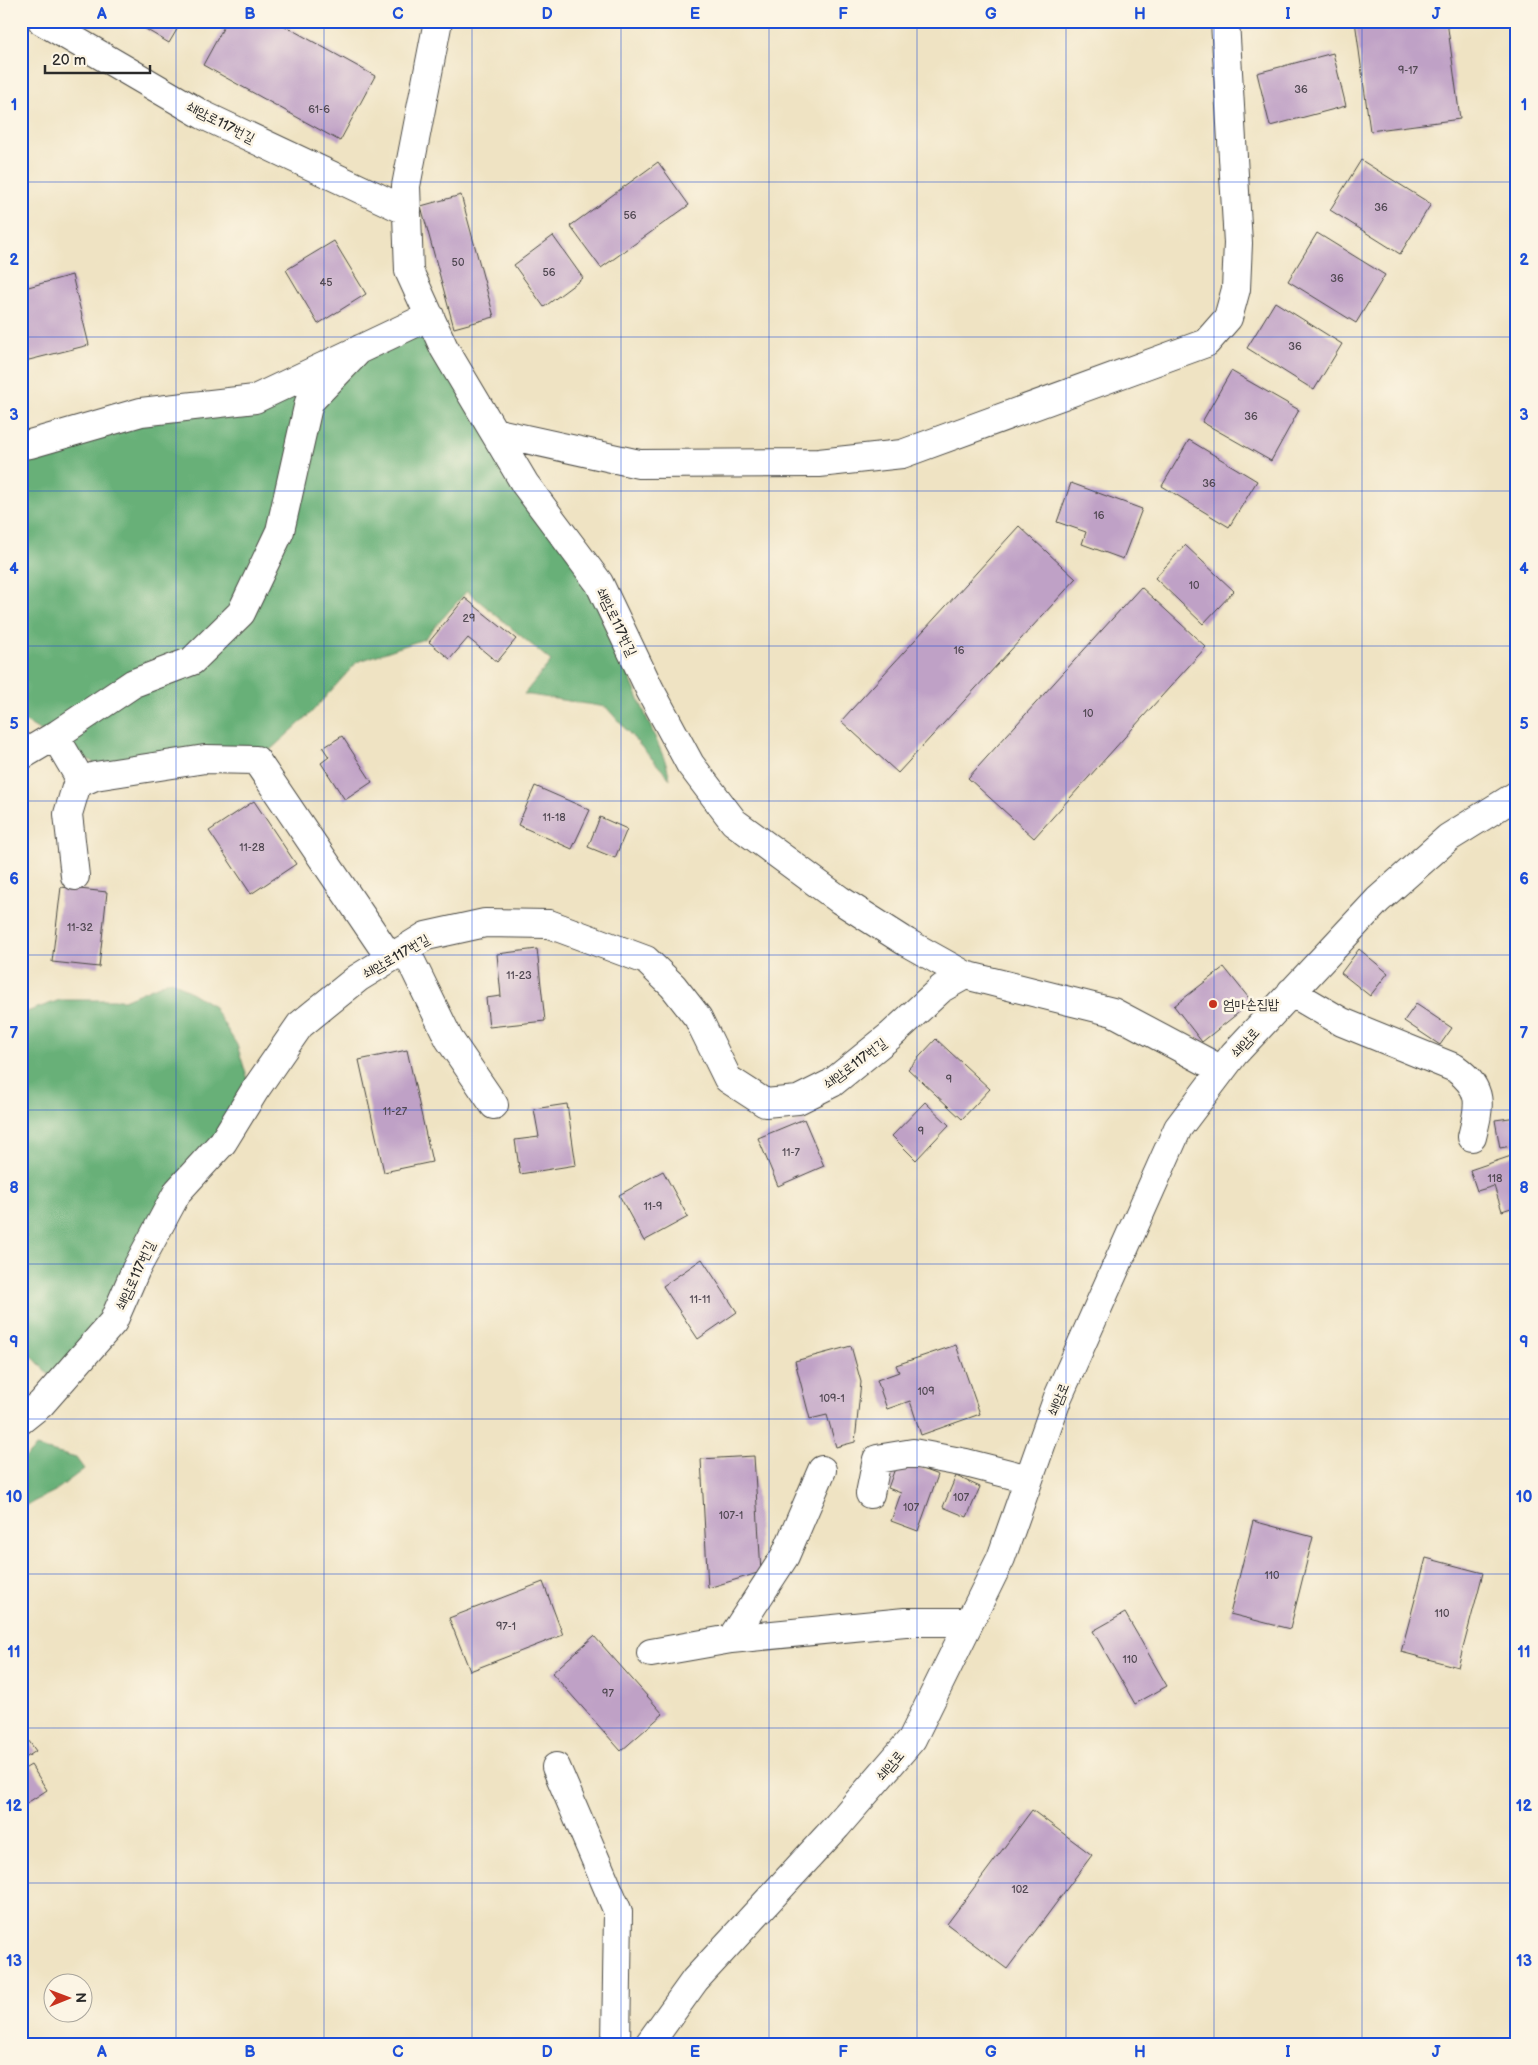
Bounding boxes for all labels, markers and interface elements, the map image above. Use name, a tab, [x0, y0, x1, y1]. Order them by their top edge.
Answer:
text: A	[96, 5, 107, 24]
text: B	[244, 5, 256, 24]
text: C	[392, 5, 404, 24]
text: D	[541, 5, 553, 24]
text: E	[690, 5, 700, 24]
text: F	[838, 5, 848, 24]
text: G	[985, 5, 997, 24]
text: H	[1134, 5, 1146, 24]
text: I	[1285, 5, 1291, 24]
text: J	[1432, 5, 1441, 24]
scale bar	[45, 42, 150, 74]
text: 20 m	[52, 51, 86, 70]
house number: 9-17	[1398, 64, 1419, 77]
house number: 36	[1294, 83, 1308, 96]
text: 1	[11, 96, 17, 115]
text: 1	[1521, 96, 1527, 115]
street label: 쇄암로117번길	[184, 98, 258, 147]
house number: 61-6	[308, 103, 330, 116]
house number: 36	[1374, 201, 1388, 214]
house number: 56	[623, 209, 637, 222]
text: 2	[9, 251, 19, 270]
text: 2	[1519, 251, 1529, 270]
house number: 50	[452, 256, 465, 269]
house number: 56	[542, 266, 556, 279]
house number: 36	[1330, 272, 1344, 285]
house number: 45	[319, 276, 333, 289]
house number: 36	[1288, 340, 1302, 353]
text: 3	[9, 406, 19, 425]
text: 3	[1519, 406, 1529, 425]
house number: 36	[1244, 410, 1258, 423]
house number: 36	[1202, 477, 1216, 490]
house number: 16	[1094, 509, 1105, 522]
text: 4	[9, 560, 19, 579]
text: 4	[1519, 560, 1529, 579]
house number: 10	[1189, 579, 1200, 592]
street label: 쇄암로117번길	[593, 585, 641, 660]
house number: 29	[463, 612, 475, 625]
house number: 16	[954, 644, 965, 657]
house number: 10	[1083, 707, 1094, 720]
text: 5	[9, 715, 19, 734]
text: 5	[1519, 715, 1529, 734]
house number: 11-18	[542, 811, 566, 824]
house number: 11-28	[239, 841, 265, 854]
text: 6	[9, 870, 19, 889]
text: 6	[1519, 870, 1529, 889]
house number: 11-32	[67, 921, 93, 934]
street label: 쇄암로117번길	[360, 930, 433, 982]
house number: 11-23	[506, 969, 532, 982]
place label: 엄마손집밥	[1223, 996, 1280, 1013]
marker: 엄마손집밥	[1207, 998, 1219, 1010]
text: 7	[10, 1024, 19, 1043]
street label: 쇄암로	[1228, 1024, 1263, 1061]
text: 7	[1520, 1024, 1529, 1043]
street label: 쇄암로117번길	[821, 1034, 891, 1092]
house number: 9	[946, 1073, 952, 1086]
house number: 11-27	[383, 1105, 408, 1118]
house number: 9	[918, 1125, 924, 1138]
house number: 11-7	[782, 1146, 801, 1159]
house number: 118	[1488, 1172, 1502, 1185]
text: 8	[9, 1179, 19, 1198]
text: 8	[1519, 1179, 1529, 1198]
house number: 11-9	[644, 1200, 662, 1213]
street label: 쇄암로117번길	[112, 1237, 159, 1312]
house number: 11-11	[689, 1293, 711, 1306]
text: 9	[9, 1333, 19, 1352]
text: 9	[1519, 1333, 1529, 1352]
street label: 쇄암로	[1044, 1380, 1073, 1418]
house number: 109	[917, 1385, 935, 1398]
house number: 109-1	[819, 1392, 845, 1405]
text: 10	[6, 1488, 22, 1507]
text: 10	[1516, 1488, 1532, 1507]
house number: 107	[953, 1491, 970, 1504]
house number: 107	[903, 1501, 920, 1514]
house number: 107-1	[719, 1509, 743, 1522]
house number: 110	[1265, 1569, 1280, 1582]
house number: 110	[1435, 1607, 1450, 1620]
house number: 97-1	[496, 1620, 516, 1633]
text: 11	[7, 1643, 21, 1662]
text: 11	[1517, 1643, 1531, 1662]
house number: 110	[1123, 1653, 1138, 1666]
house number: 97	[602, 1687, 614, 1700]
street label: 쇄암로	[873, 1747, 908, 1784]
text: 12	[6, 1797, 23, 1816]
text: 12	[1516, 1797, 1533, 1816]
house number: 102	[1011, 1883, 1029, 1896]
text: 13	[6, 1952, 22, 1971]
text: 13	[1516, 1952, 1532, 1971]
north arrow	[42, 1972, 92, 2022]
text: N	[72, 1992, 89, 2003]
text: A	[96, 2043, 107, 2062]
text: B	[244, 2043, 256, 2062]
text: C	[392, 2043, 404, 2062]
text: D	[541, 2043, 553, 2062]
text: E	[690, 2043, 700, 2062]
text: F	[838, 2043, 848, 2062]
text: G	[985, 2043, 997, 2062]
text: H	[1134, 2043, 1146, 2062]
text: I	[1285, 2043, 1291, 2062]
text: J	[1432, 2043, 1441, 2062]

